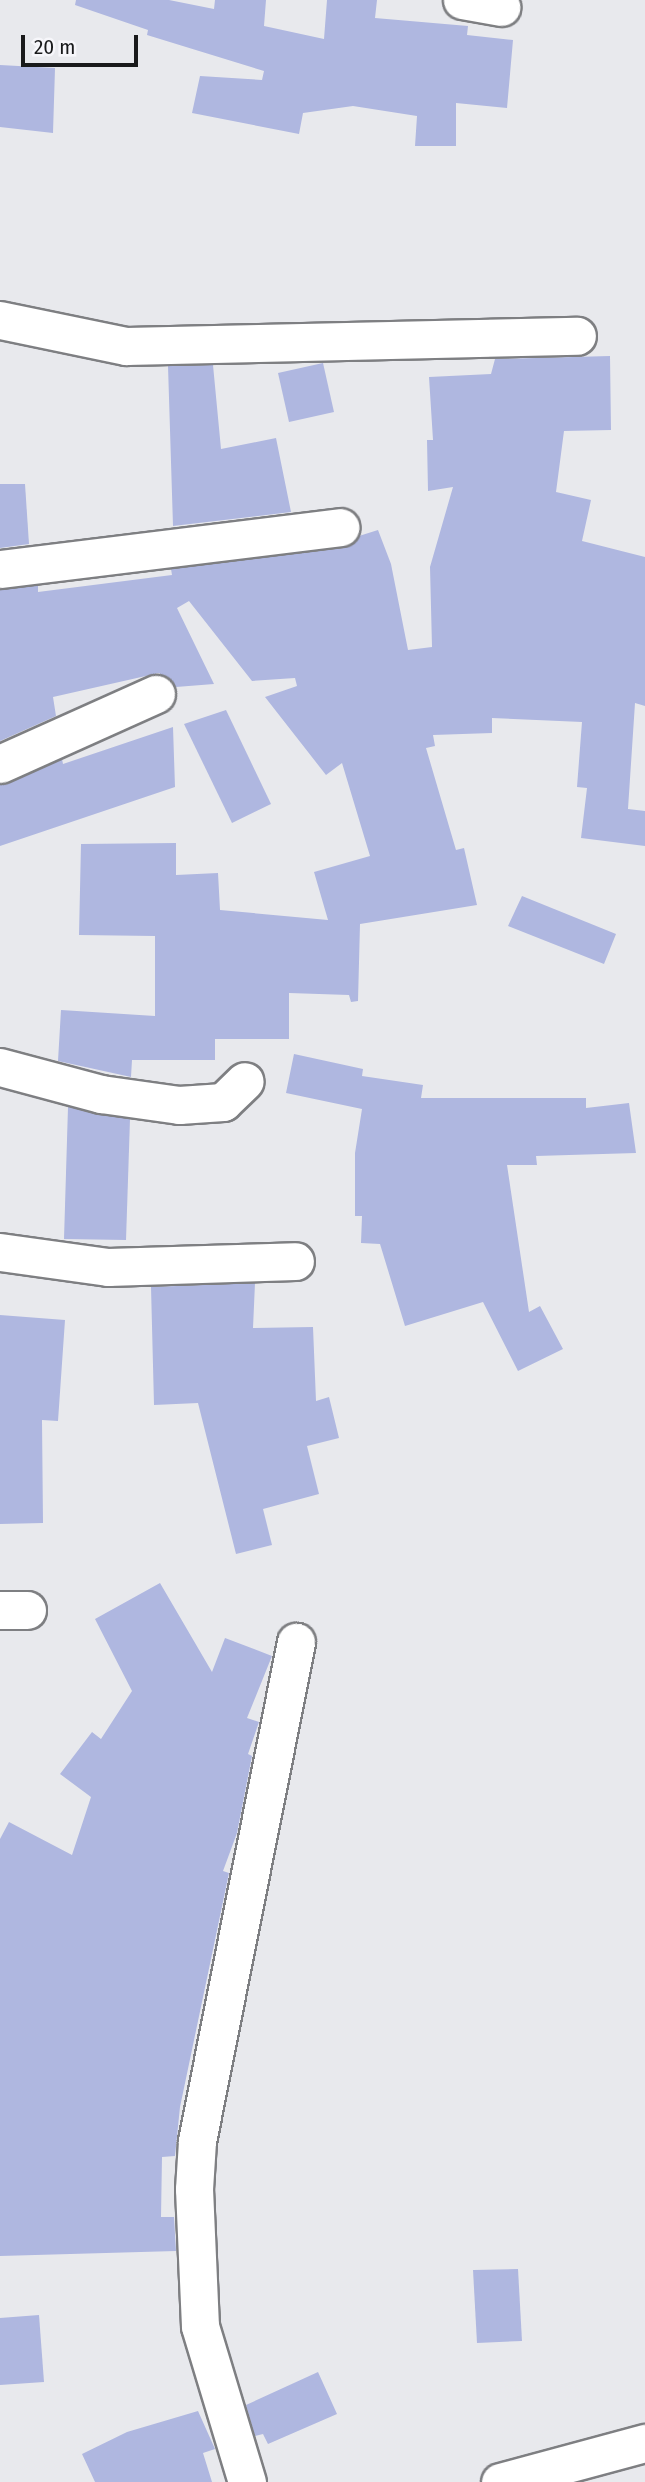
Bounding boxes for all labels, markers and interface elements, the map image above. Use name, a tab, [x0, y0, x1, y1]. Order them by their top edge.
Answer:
scale bar	[24, 21, 142, 65]
text: 20 m	[34, 34, 75, 60]

